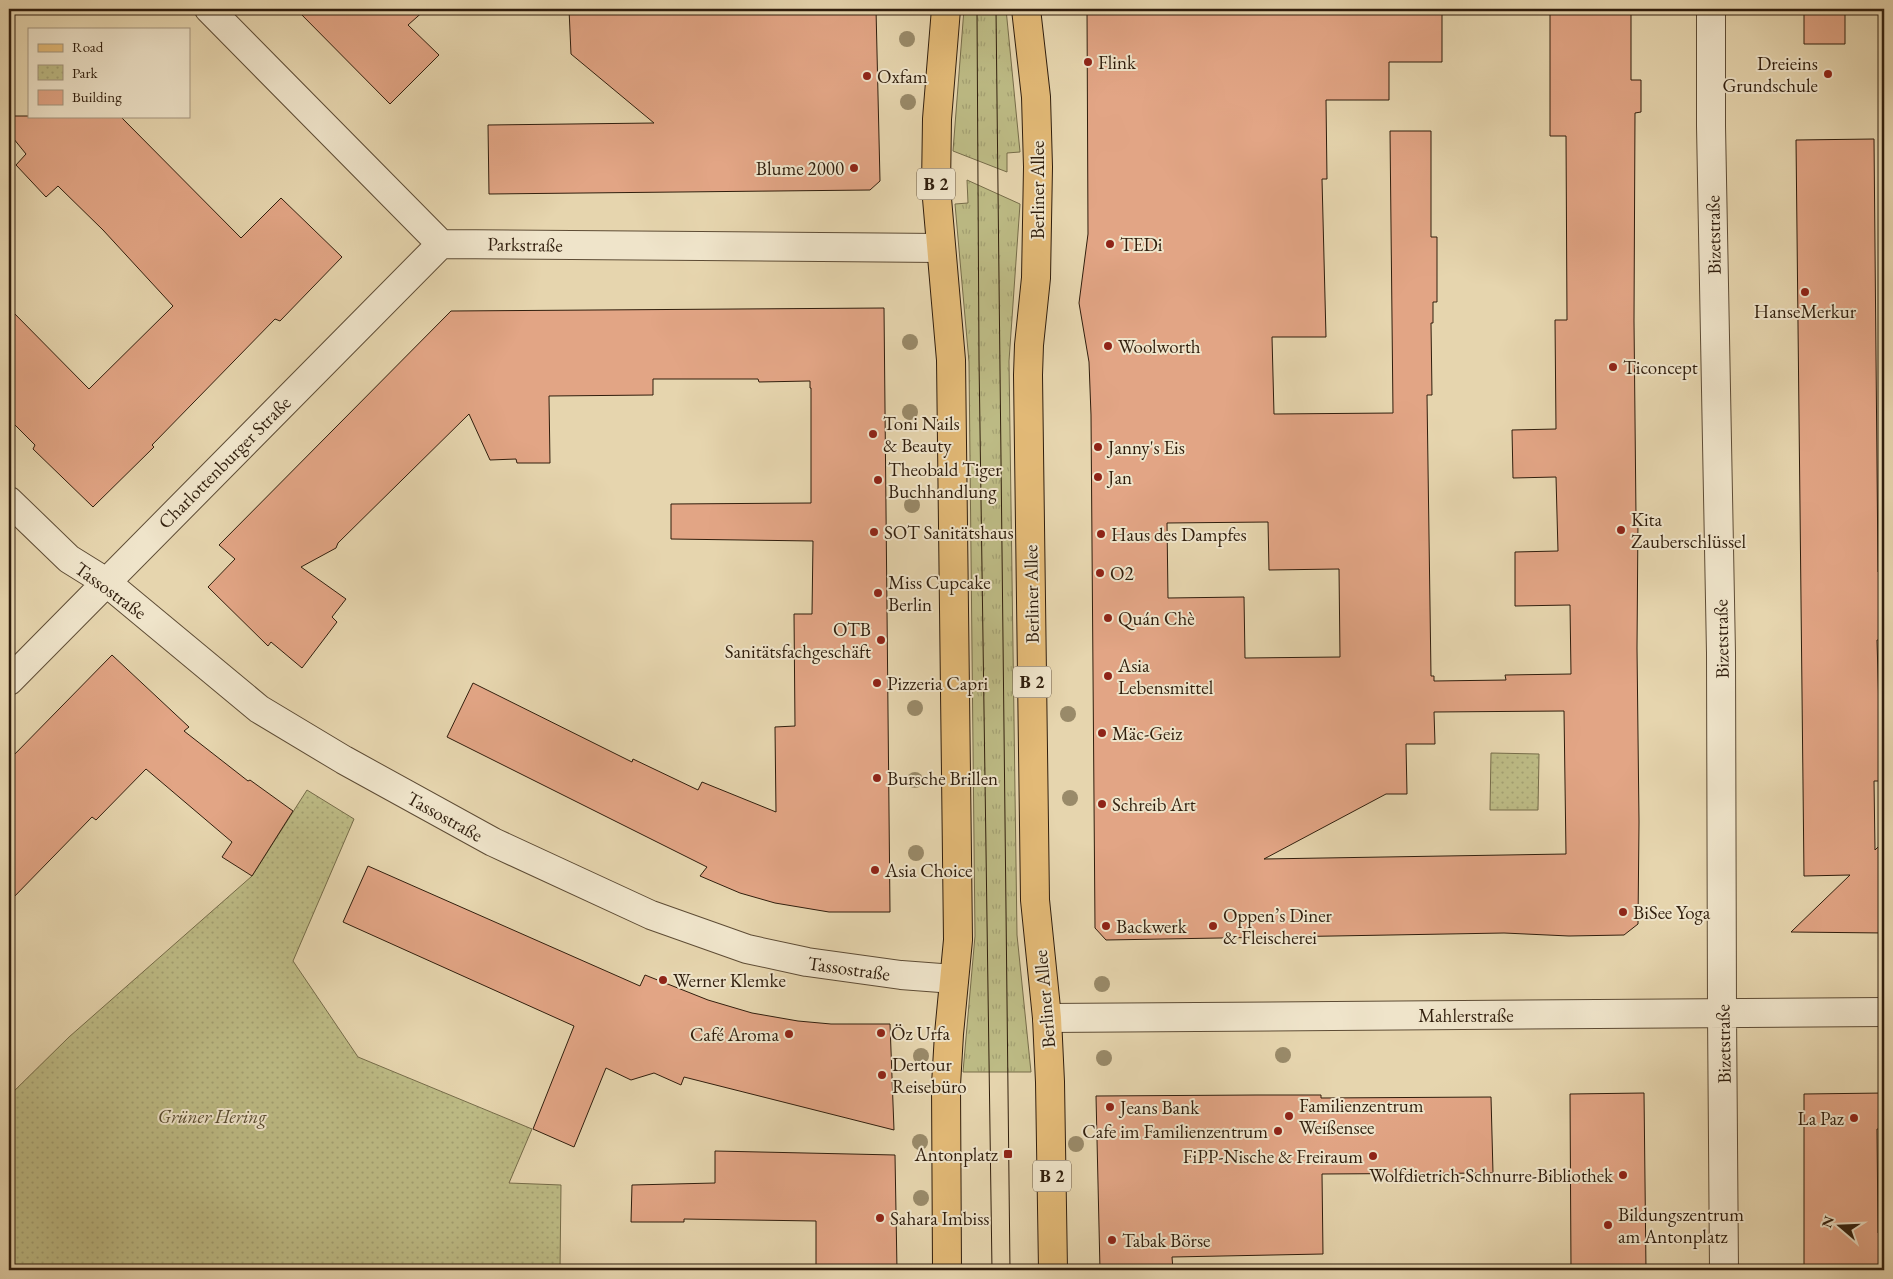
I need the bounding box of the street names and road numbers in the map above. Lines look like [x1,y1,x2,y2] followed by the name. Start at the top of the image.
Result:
[1025,141,1050,239] street label: Berliner Allee
[917,168,955,200] road number: B 2
[1700,195,1727,275] street label: Bizetstraße
[487,231,563,258] street label: Parkstraße
[152,390,296,534] street label: Charlottenburger Straße
[1018,544,1045,644] street label: Berliner Allee
[70,556,152,625] street label: Tassostraße
[1708,599,1735,679] street label: Bizetstraße
[1013,666,1051,698] road number: B 2
[402,785,487,847] street label: Tassostraße
[1028,949,1061,1049] street label: Berliner Allee
[806,950,892,987] street label: Tassostraße
[1418,1003,1514,1028] street label: Mahlerstraße
[1710,1004,1737,1084] street label: Bizetstraße
[1033,1160,1071,1192] road number: B 2

